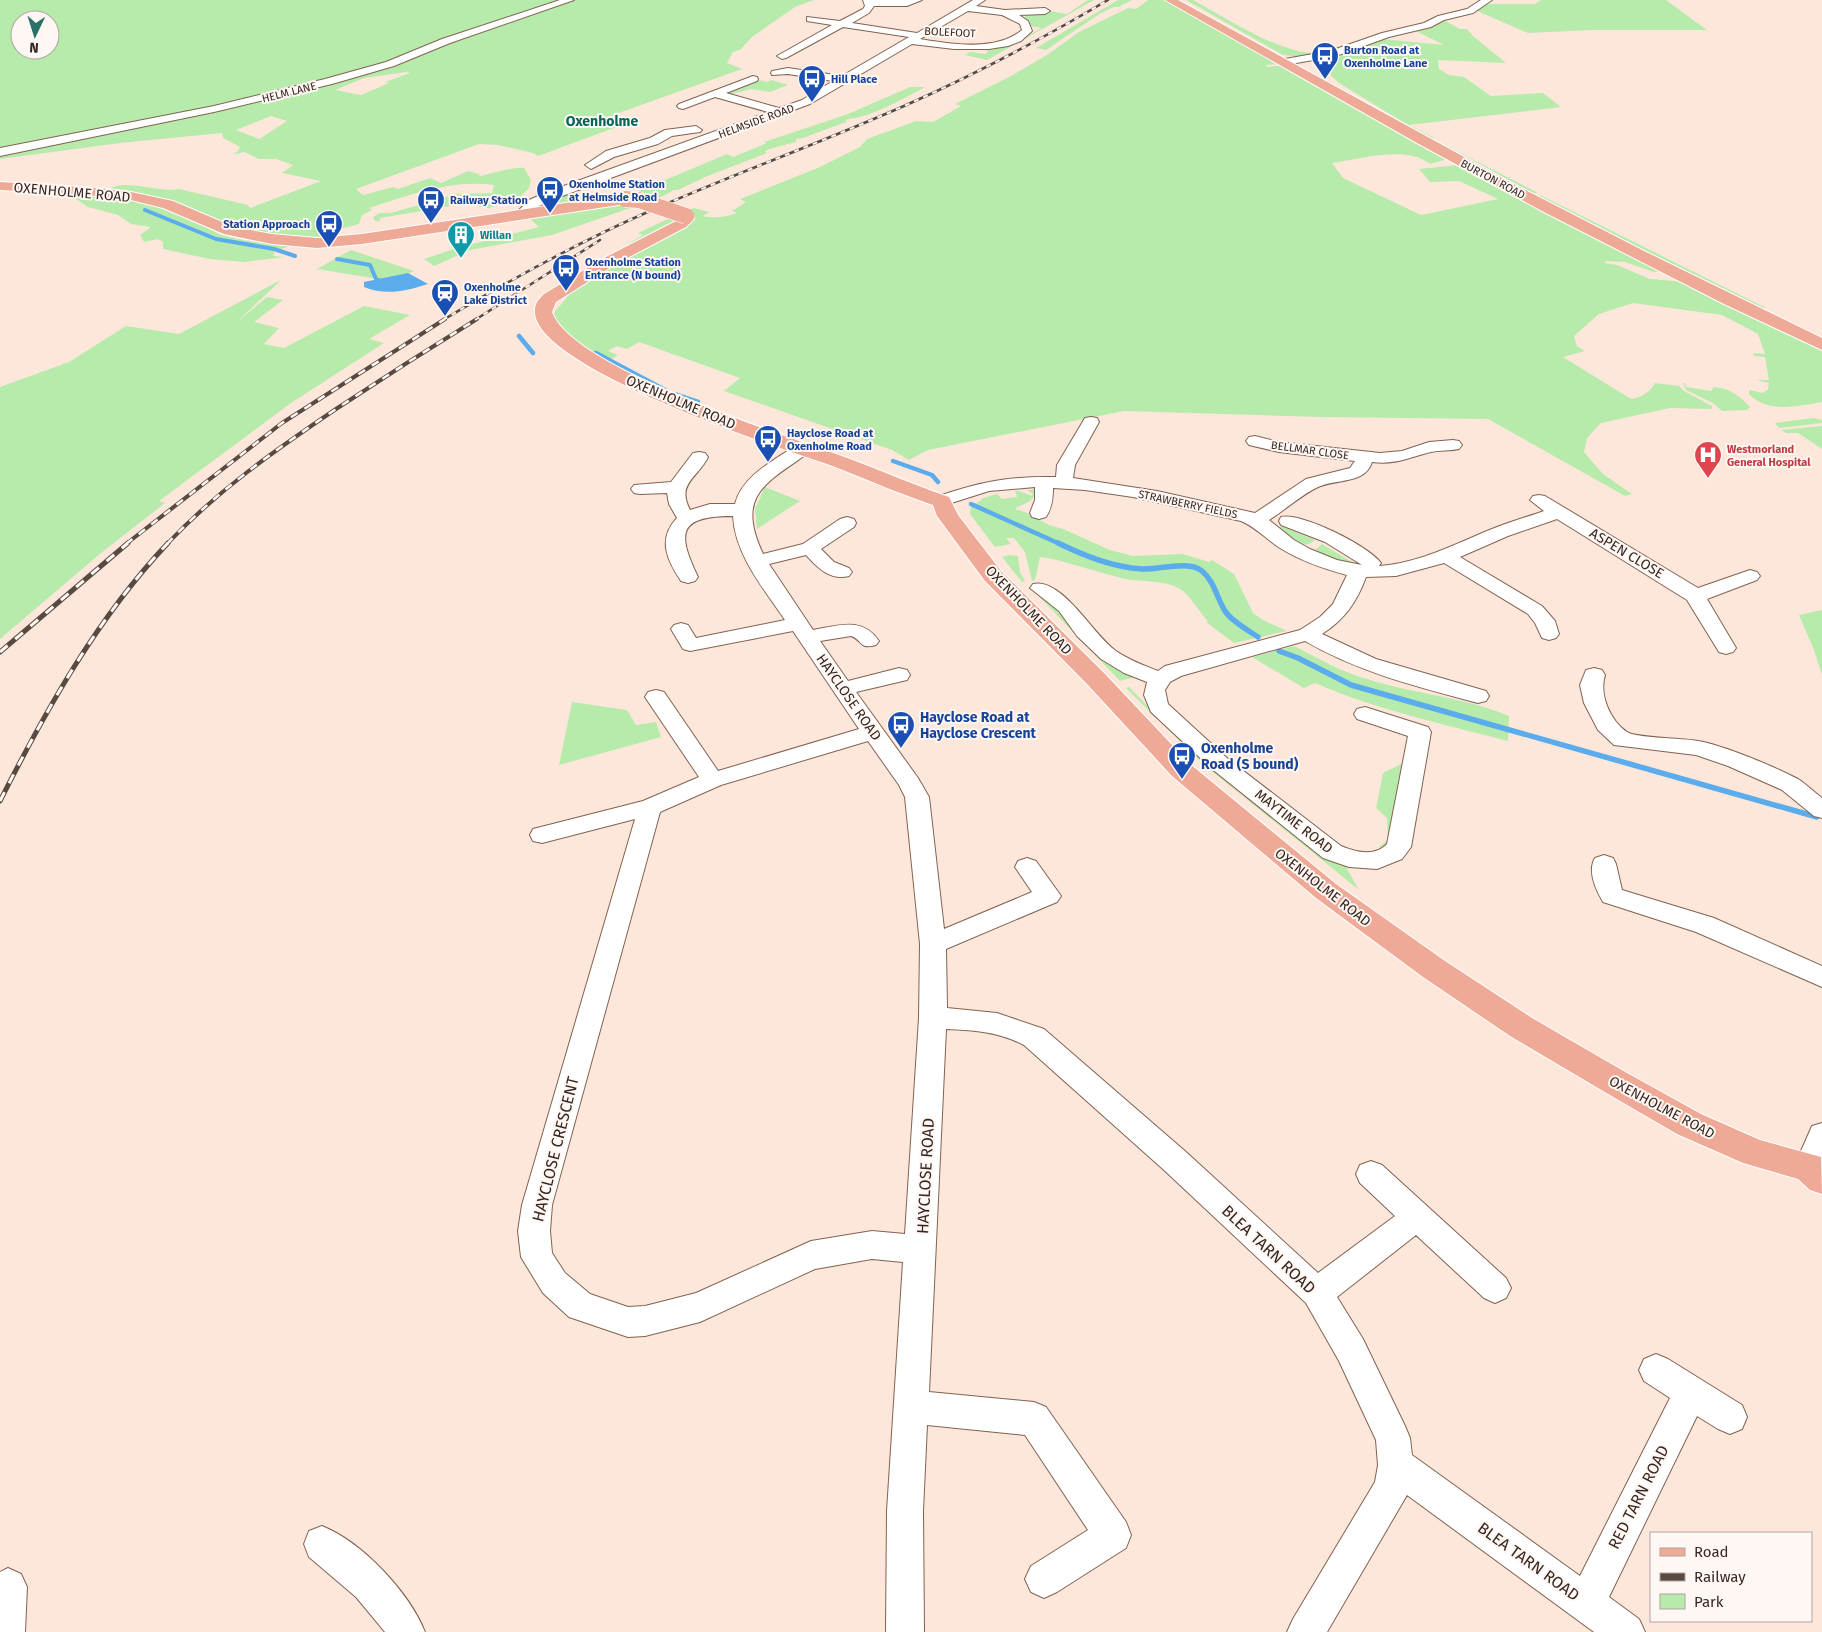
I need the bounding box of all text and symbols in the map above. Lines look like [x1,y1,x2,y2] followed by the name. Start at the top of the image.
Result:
[10,10,60,60] north arrow
[924,25,976,40] street label: BOLEFOOT
[29,39,39,56] text: N
[1310,41,1340,80] bus stop icon: Burton Road at Oxenholme Lane
[1344,44,1427,70] place label: Burton Road at Oxenholme Lane
[797,64,827,103] bus stop icon: Hill Place
[831,73,877,86] place label: Hill Place
[261,79,318,105] street label: HELM LANE
[716,102,796,141] street label: HELMSIDE ROAD
[566,113,638,130] district label: Oxenholme
[1458,157,1527,202] street label: BURTON ROAD
[535,175,565,214] bus stop icon: Oxenholme Station at Helmside Road
[569,178,665,204] place label: Oxenholme Station at Helmside Road
[13,179,131,206] street label: OXENHOLME ROAD
[416,185,446,224] bus stop icon: Railway Station
[450,194,528,207] place label: Railway Station
[314,209,344,248] bus stop icon: Station Approach
[223,218,310,231] place label: Station Approach
[446,220,476,259] building icon: Willan
[480,229,511,242] place label: Willan
[551,253,581,292] bus stop icon: Oxenholme Station Entrance (N bound)
[585,256,681,282] place label: Oxenholme Station Entrance (N bound)
[430,278,460,317] station icon: Oxenholme Lake District
[464,281,528,307] place label: Oxenholme Lake District
[624,372,738,433] street label: OXENHOLME ROAD
[753,424,783,463] bus stop icon: Hayclose Road at Oxenholme Road
[787,427,874,453] place label: Hayclose Road at Oxenholme Road
[1270,439,1350,462] street label: BELLMAR CLOSE
[1693,440,1723,479] hospital icon: Westmorland General Hospital
[1727,443,1811,469] place label: Westmorland General Hospital
[1137,488,1239,521] street label: STRAWBERRY FIELDS
[1587,525,1667,582] street label: ASPEN CLOSE
[982,562,1075,658] street label: OXENHOLME ROAD
[812,651,885,744] street label: HAYCLOSE ROAD
[920,709,1037,742] place label: Hayclose Road at Hayclose Crescent
[886,710,916,749] bus stop icon: Hayclose Road at Hayclose Crescent
[1201,740,1299,773] place label: Oxenholme Road (S bound)
[1167,741,1197,780] bus stop icon: Oxenholme Road (S bound)
[1251,786,1336,857] street label: MAYTIME ROAD
[1271,845,1374,930] street label: OXENHOLME ROAD
[1606,1072,1717,1142] street label: OXENHOLME ROAD
[528,1074,583,1224] street label: HAYCLOSE CRESCENT
[913,1117,938,1235] street label: HAYCLOSE ROAD
[1218,1201,1319,1298] street label: BLEA TARN ROAD
[1604,1442,1673,1552] street label: RED TARN ROAD
[1474,1518,1583,1605] street label: BLEA TARN ROAD
[1650,1532,1812,1622] legend
[1694,1543,1729,1561] text: Road
[1694,1568,1746,1586] text: Railway
[1694,1593,1724,1611] text: Park

